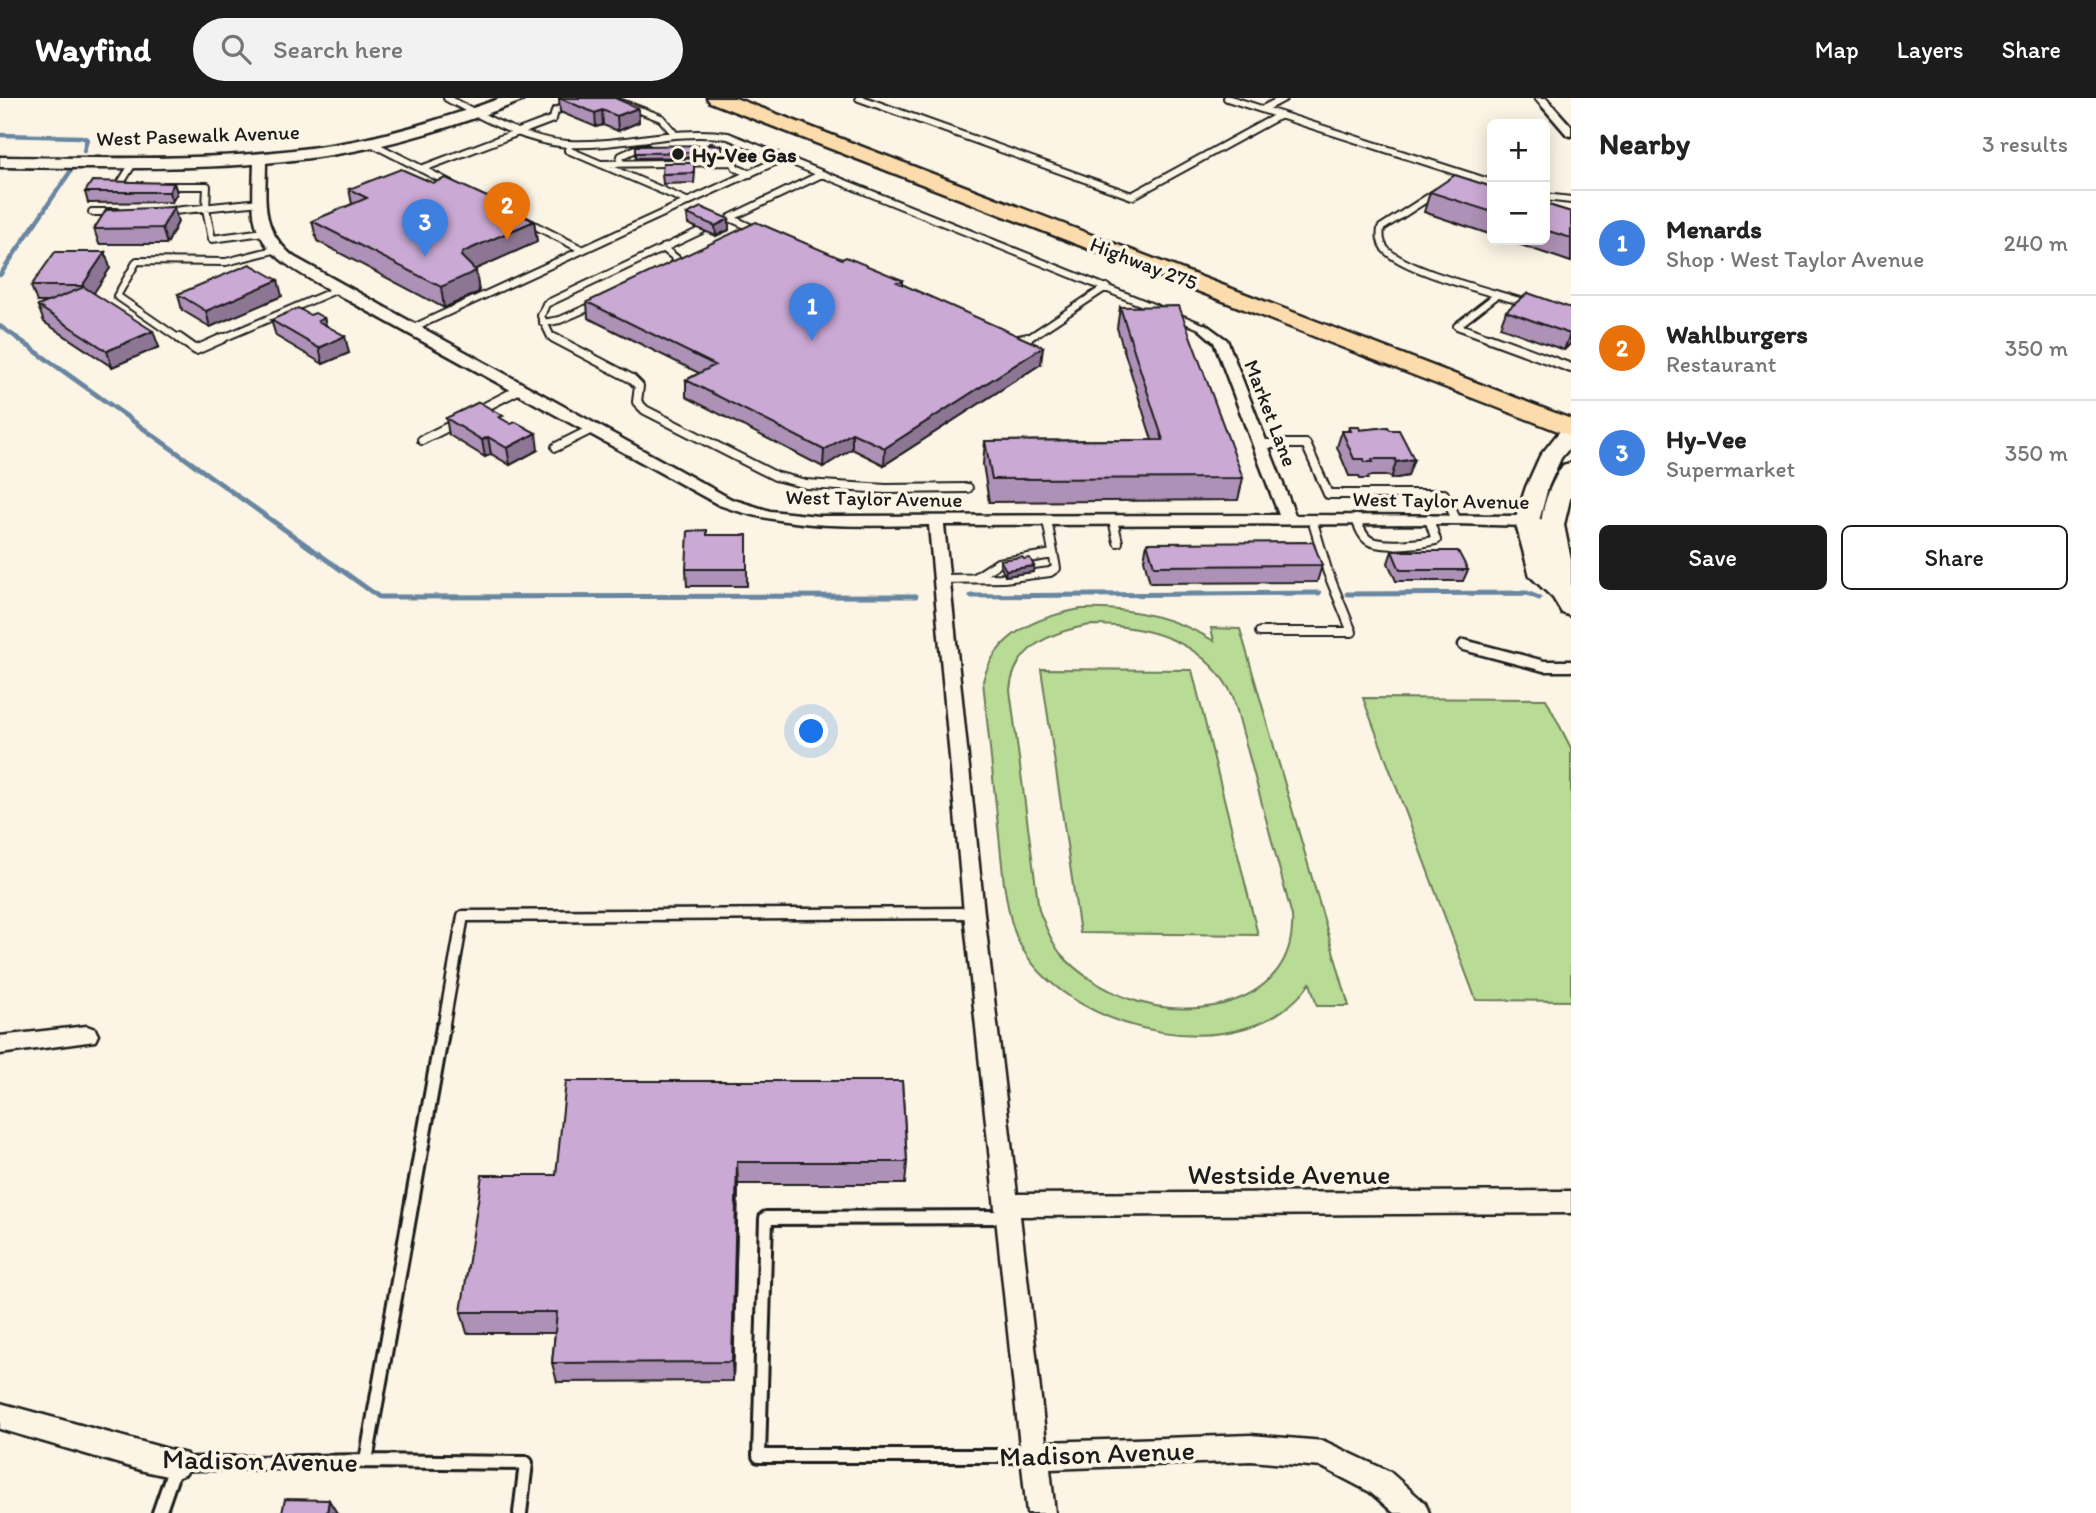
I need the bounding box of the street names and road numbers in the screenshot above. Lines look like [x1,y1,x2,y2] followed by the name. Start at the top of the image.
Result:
[96,119,300,151] street label: West Pasewalk Avenue
[1087,231,1201,295] street label: Highway 275
[1239,356,1303,470] street label: Market Lane
[785,484,963,512] street label: West Taylor Avenue
[1352,486,1530,514] street label: West Taylor Avenue
[1187,1157,1391,1191] street label: Westside Avenue
[999,1433,1195,1473] street label: Madison Avenue
[162,1441,358,1479] street label: Madison Avenue

